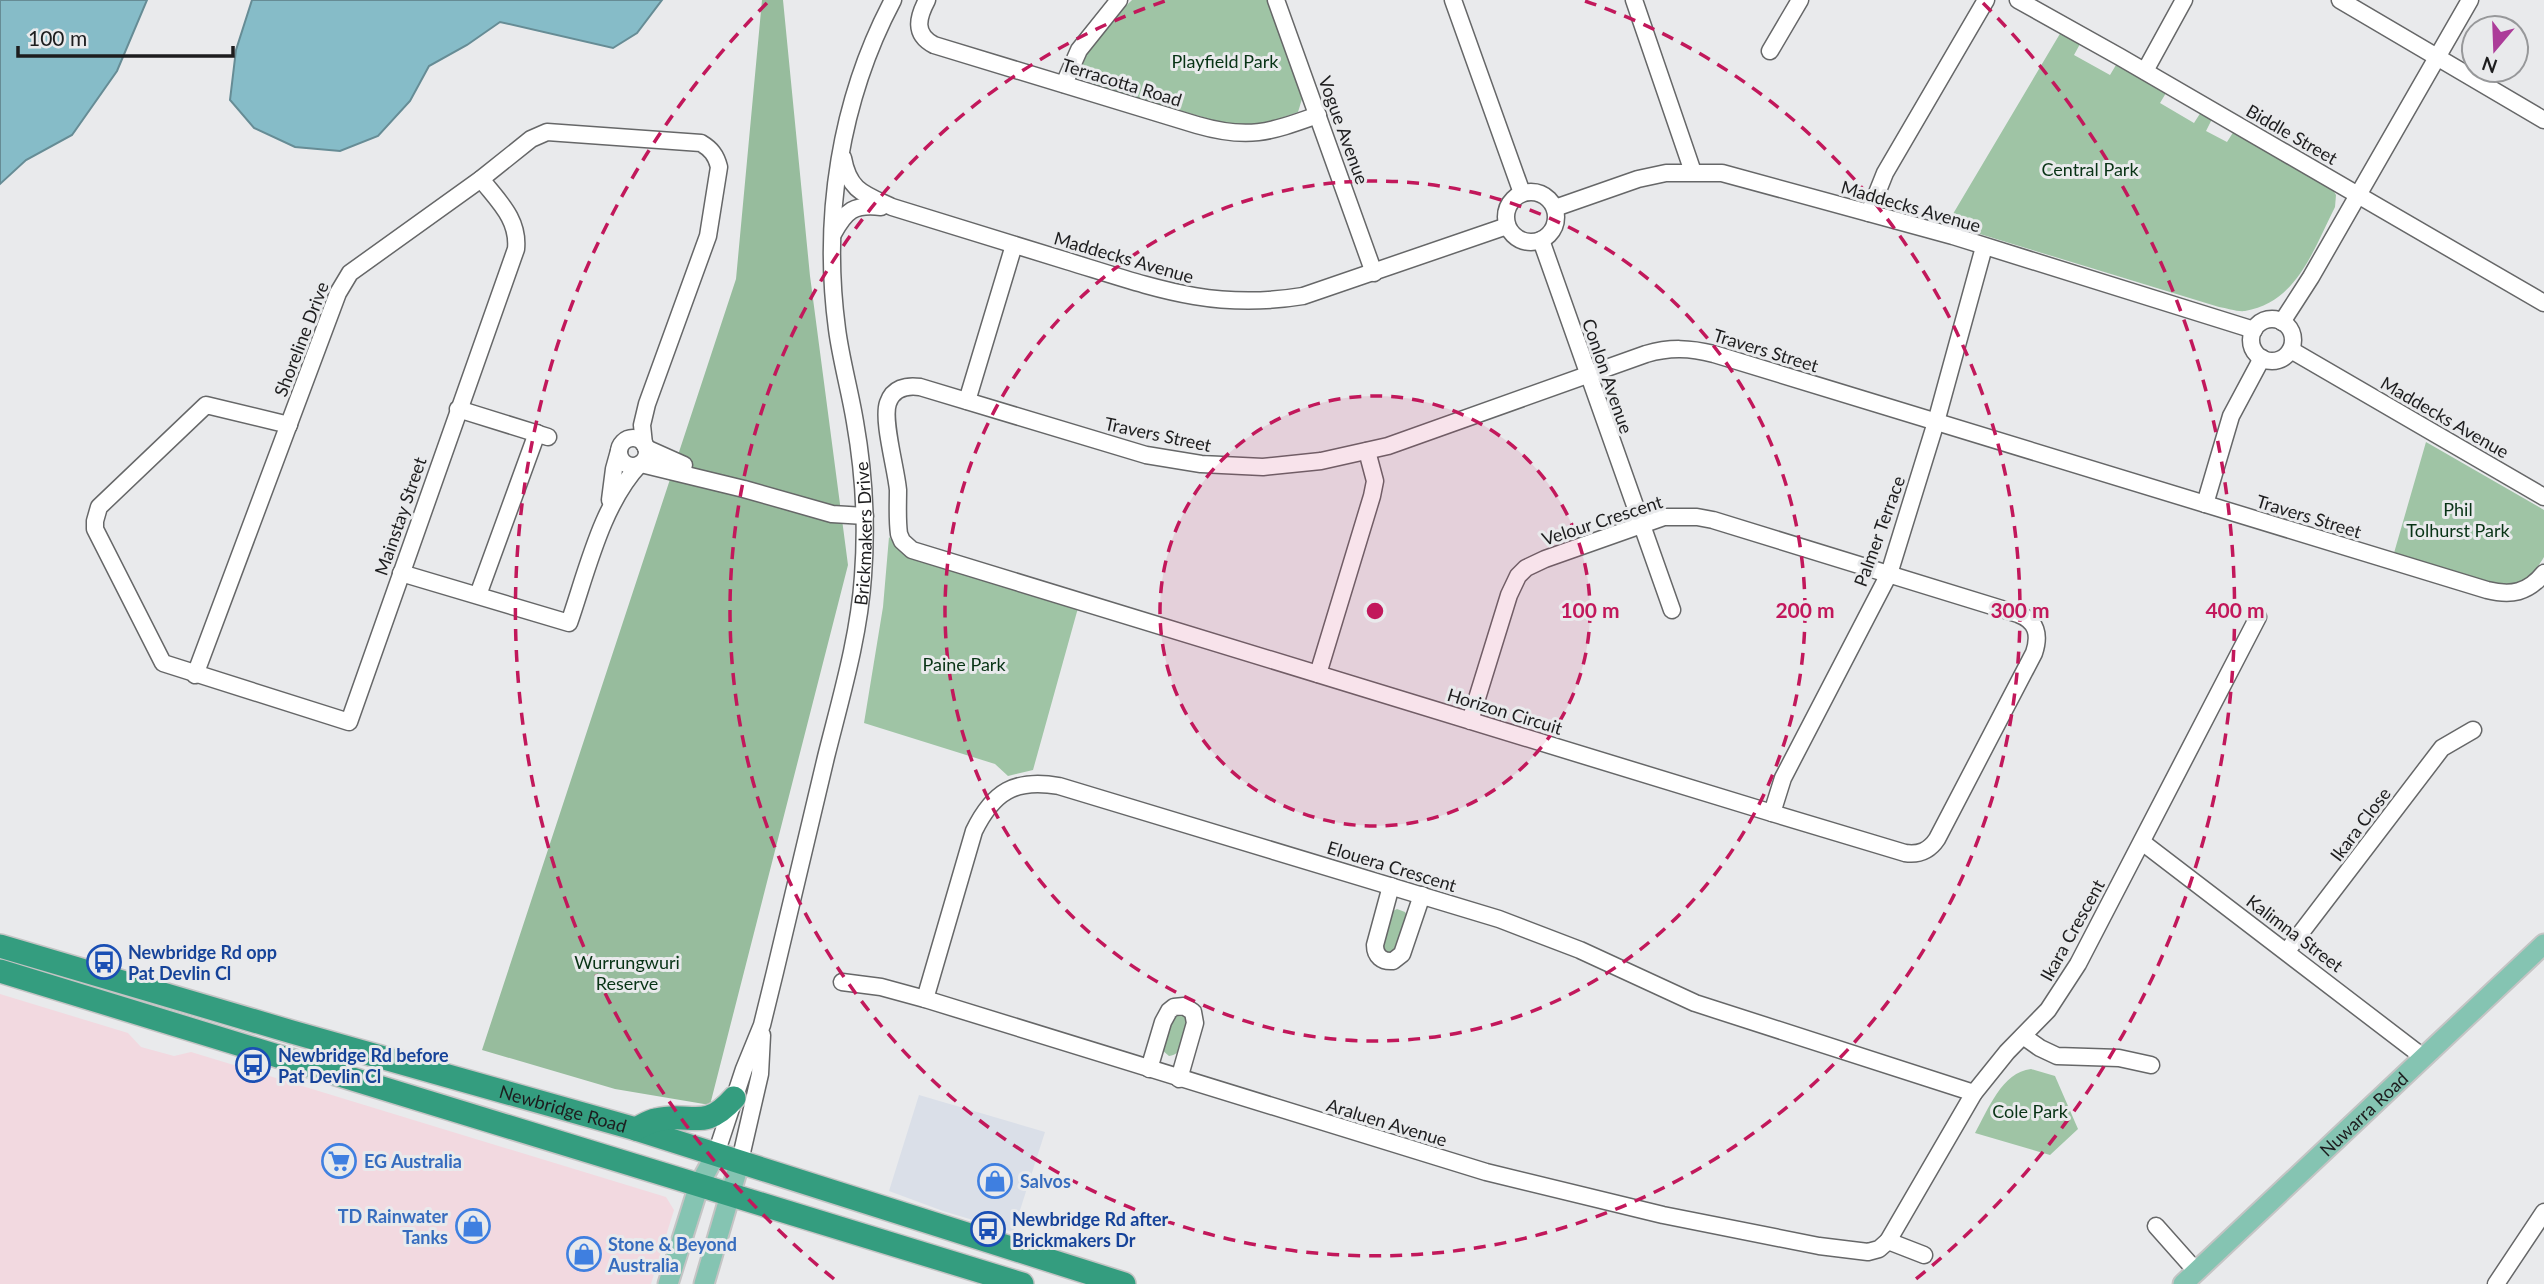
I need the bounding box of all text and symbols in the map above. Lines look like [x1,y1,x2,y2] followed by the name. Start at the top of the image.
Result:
[18,14,233,58] scale bar
[2460,14,2530,84] north arrow
[28,25,87,50] text: 100 m
[1172,50,1279,72] park label: Playfield Park
[2479,52,2500,79] text: N
[1059,53,1185,111] street label: Terracotta Road
[1314,73,1374,187] street label: Vogue Avenue
[2242,99,2342,169] street label: Biddle Street
[2041,158,2139,180] park label: Central Park
[1839,176,1983,236] street label: Maddecks Avenue
[1052,227,1196,287] street label: Maddecks Avenue
[269,278,333,400] street label: Shoreline Drive
[1578,316,1638,436] street label: Conlon Avenue
[1711,324,1822,377] street label: Travers Street
[2377,371,2513,463] street label: Maddecks Avenue
[1103,412,1214,456] street label: Travers Street
[369,453,431,578] street label: Mainstay Street
[849,461,876,607] street label: Brickmakers Drive
[1849,473,1909,589] street label: Palmer Terrace
[1539,490,1666,550] street label: Velour Crescent
[2254,490,2365,543] street label: Travers Street
[2406,498,2511,541] park label: Phil Tolhurst Park
[1560,597,1620,622] text: 100 m
[1775,597,1835,622] text: 200 m
[1990,597,2050,622] text: 300 m
[2205,597,2265,622] text: 400 m
[1363,599,1387,623] centre of rings
[922,653,1006,675] park label: Paine Park
[1445,683,1566,739] street label: Horizon Circuit
[2325,783,2395,865] street label: Ikara Close
[1325,836,1460,896] street label: Elouera Crescent
[2035,875,2109,985] street label: Ikara Crescent
[2242,890,2348,977] street label: Kalimna Street
[128,941,277,984] place label: Newbridge Rd opp Pat Devlin Cl
[85,943,123,981] bus stop icon: Newbridge Rd opp Pat Devlin Cl
[574,951,680,994] park label: Wurrungwuri Reserve
[278,1044,449,1087] place label: Newbridge Rd before Pat Devlin Cl
[234,1046,272,1084] bus stop icon: Newbridge Rd before Pat Devlin Cl
[2315,1067,2412,1161] street label: Nuwarra Road
[497,1080,629,1137] street label: Newbridge Road
[1324,1093,1450,1151] street label: Araluen Avenue
[1992,1100,2069,1122] park label: Cole Park
[320,1142,358,1180] supermarket icon: EG Australia
[364,1150,462,1172] place label: EG Australia
[976,1162,1014,1200] shop icon: Salvos
[1020,1170,1071,1192] place label: Salvos
[338,1205,448,1248] place label: TD Rainwater Tanks
[454,1207,492,1245] shop icon: TD Rainwater Tanks
[1012,1208,1169,1251] place label: Newbridge Rd after Brickmakers Dr
[969,1210,1007,1248] bus stop icon: Newbridge Rd after Brickmakers Dr
[607,1233,737,1276] place label: Stone & Beyond Australia
[565,1235,603,1273] shop icon: Stone & Beyond Australia

